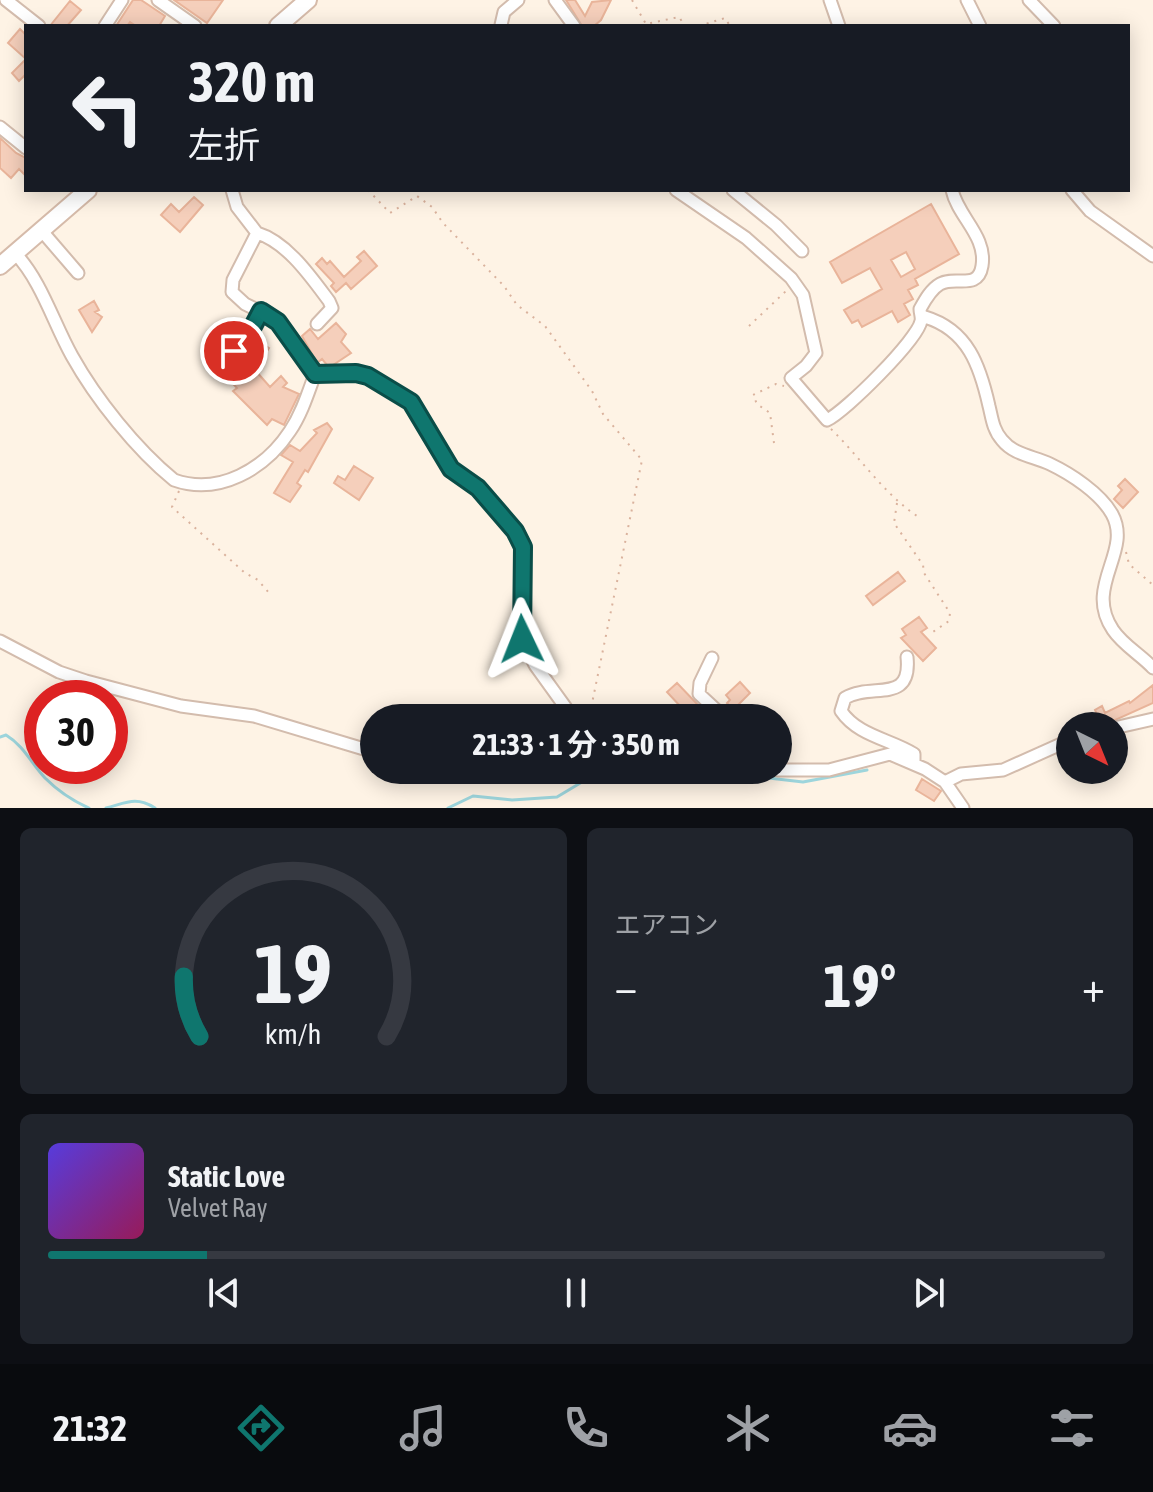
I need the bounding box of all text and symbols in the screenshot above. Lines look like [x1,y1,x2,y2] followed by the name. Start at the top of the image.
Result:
[188,50,315,114] text: 320 m
[56,56,160,160] icon: left
[188,124,260,166] text: 左折
[200,317,268,385] pin
[212,329,256,373] icon: arrive
[480,597,564,681] position arrow
[24,680,128,784] speed limit sign: 30
[1056,712,1128,784] north arrow
[1056,712,1128,784] map controls
[472,727,680,761] text: 21:33 · 1 分 · 350 m
[615,910,719,940] text: エアコン
[254,925,332,1021] text: 19
[823,951,896,1020] text: 19°
[615,961,637,1011] text: −
[1082,961,1105,1011] text: +
[265,1017,322,1050] text: km/h
[168,1159,285,1193] text: Static Love
[168,1193,268,1223] text: Velvet Ray
[202,1271,246,1315] icon: previous
[554,1271,598,1315] icon: pause
[907,1271,951,1315] icon: next
[233,1400,289,1456] icon: directions
[395,1400,451,1456] icon: music
[558,1400,614,1456] icon: phone
[720,1400,776,1456] icon: climate
[882,1400,938,1456] icon: car
[1044,1400,1100,1456] icon: filters
[53,1407,127,1449] text: 21:32

